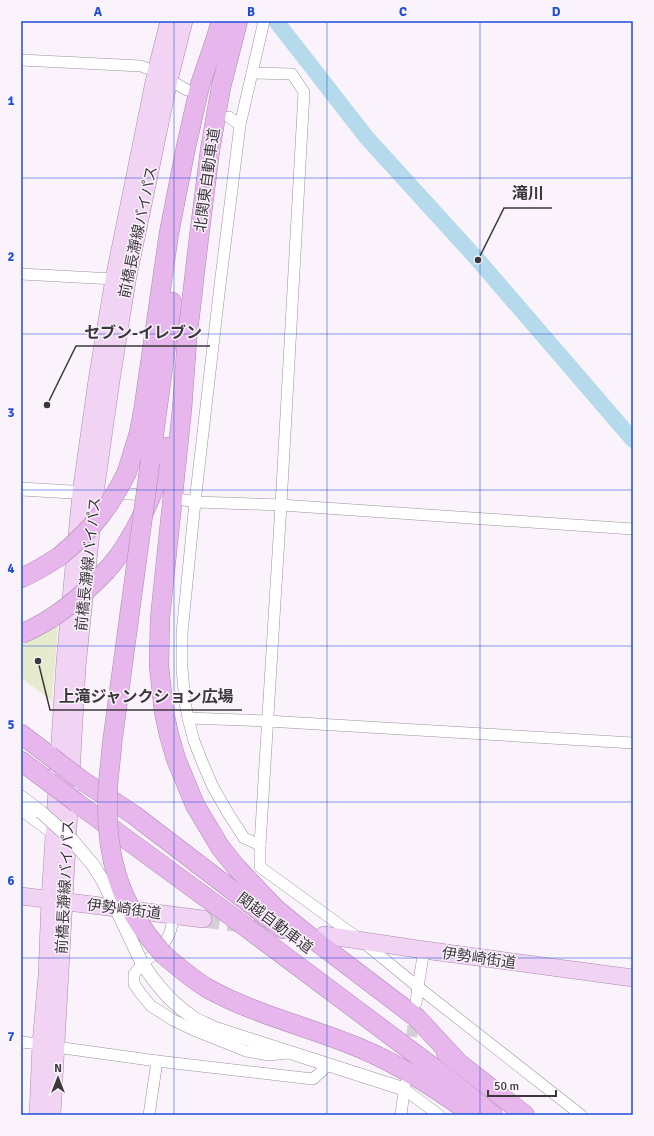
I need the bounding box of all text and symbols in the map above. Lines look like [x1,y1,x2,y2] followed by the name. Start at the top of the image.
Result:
[94,4,103,20] text: A
[247,4,255,20] text: B
[399,4,407,20] text: C
[552,4,561,20] text: D
[7,93,15,109] text: 1
[191,127,223,233] street label: 北関東自動車道
[115,164,161,300] street label: 前橋長瀞線バイパス
[504,180,552,208] callout: 滝川
[512,184,544,204] text: 滝川
[7,249,15,265] text: 2
[76,318,210,346] callout: セブン-イレブン
[84,323,202,343] text: セブン-イレブン
[7,405,15,421] text: 3
[72,496,104,632] street label: 前橋長瀞線バイパス
[7,561,15,577] text: 4
[50,682,242,710] callout: 上滝ジャンクション広場
[58,687,234,707] text: 上滝ジャンクション広場
[7,717,15,733] text: 5
[52,819,78,955] street label: 前橋長瀞線バイパス
[7,873,15,889] text: 6
[234,889,316,957] street label: 関越自動車道
[86,895,162,923] street label: 伊勢崎街道
[441,944,517,972] street label: 伊勢崎街道
[7,1029,15,1045] text: 7
[38,1058,78,1098] north arrow
[54,1062,62,1075] text: N
[488,1072,556,1098] scale bar
[494,1079,519,1094] text: 50 m

